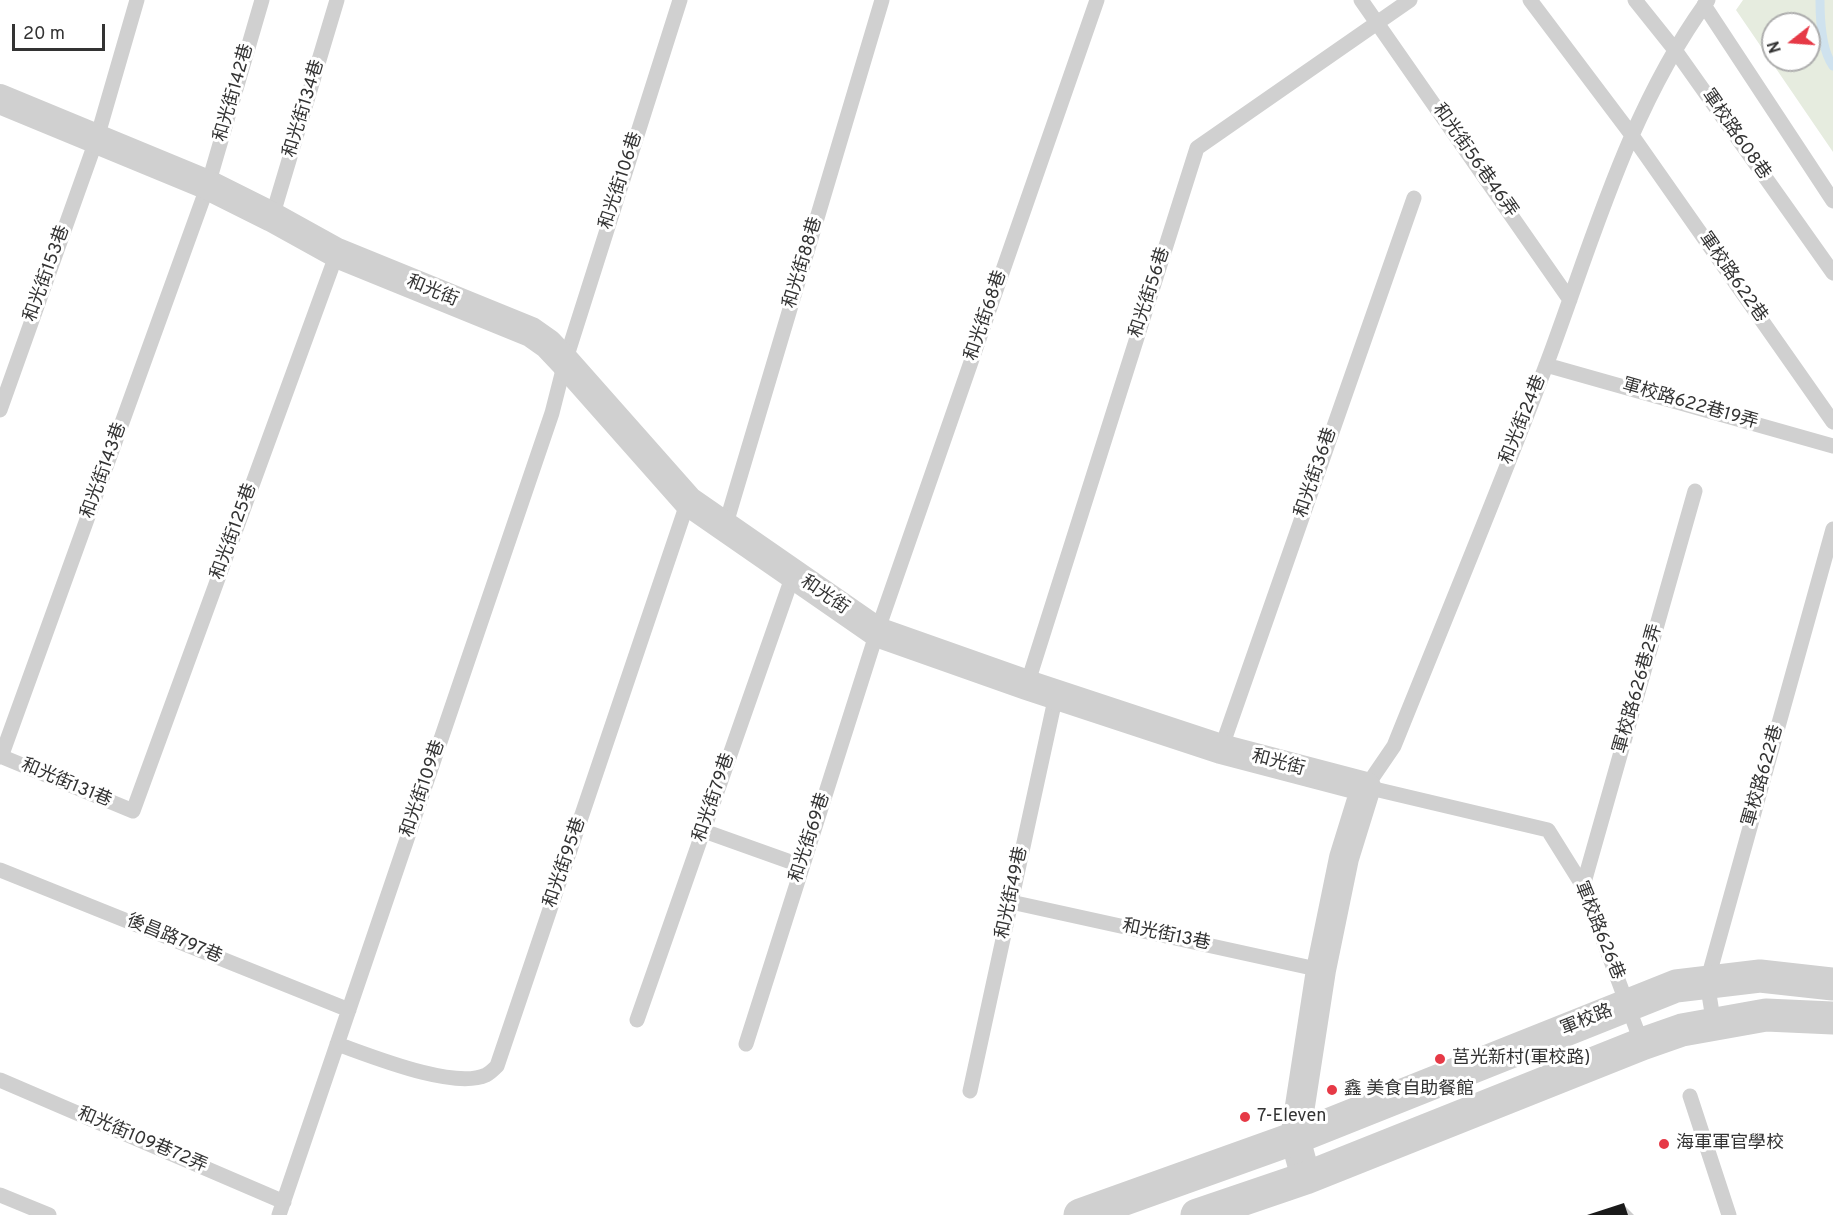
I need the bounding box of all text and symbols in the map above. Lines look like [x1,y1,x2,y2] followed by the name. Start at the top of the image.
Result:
[15,12,108,50] scale bar
[1761,12,1821,72] north arrow
[23,23,65,46] text: 20 m
[1764,38,1787,55] text: N
[211,42,259,144] street label: 和光街142巷
[280,58,330,160] street label: 和光街134巷
[1696,86,1774,184] street label: 軍校路608巷
[1427,100,1521,222] street label: 和光街56巷46弄
[596,130,648,232] street label: 和光街106巷
[780,215,828,311] street label: 和光街88巷
[21,223,75,325] street label: 和光街153巷
[1693,229,1771,327] street label: 軍校路622巷
[1126,245,1176,341] street label: 和光街56巷
[962,268,1012,364] street label: 和光街68巷
[403,272,461,312] street label: 和光街
[1496,372,1552,468] street label: 和光街24巷
[1620,375,1760,435] street label: 軍校路622巷19弄
[78,420,132,522] street label: 和光街143巷
[1292,425,1342,521] street label: 和光街36巷
[208,481,262,583] street label: 和光街125巷
[796,572,852,620] street label: 和光街
[1610,622,1668,756] street label: 軍校路626巷2弄
[1739,723,1789,829] street label: 軍校路622巷
[397,738,451,840] street label: 和光街109巷
[1249,747,1307,781] street label: 和光街
[690,751,740,845] street label: 和光街79巷
[17,755,115,813] street label: 和光街131巷
[786,791,836,885] street label: 和光街69巷
[540,815,592,911] street label: 和光街95巷
[993,845,1033,941] street label: 和光街49巷
[1568,879,1628,983] street label: 軍校路626巷
[123,911,225,969] street label: 後昌路797巷
[1120,916,1212,956] street label: 和光街13巷
[1558,1001,1616,1041] street label: 軍校路
[1452,1048,1590,1070] place label: 莒光新村(軍校路)
[1433,1052,1447,1066] marker: 莒光新村(軍校路)
[1344,1079,1474,1101] place label: 鑫 美食自助餐館
[1325,1083,1339,1097] marker: 鑫 美食自助餐館
[74,1104,210,1178] street label: 和光街109巷72弄
[1257,1106,1326,1128] place label: 7-Eleven
[1238,1110,1252,1124] marker: 7-Eleven
[1676,1133,1784,1155] place label: 海軍軍官學校
[1657,1137,1671,1151] marker: 海軍軍官學校

